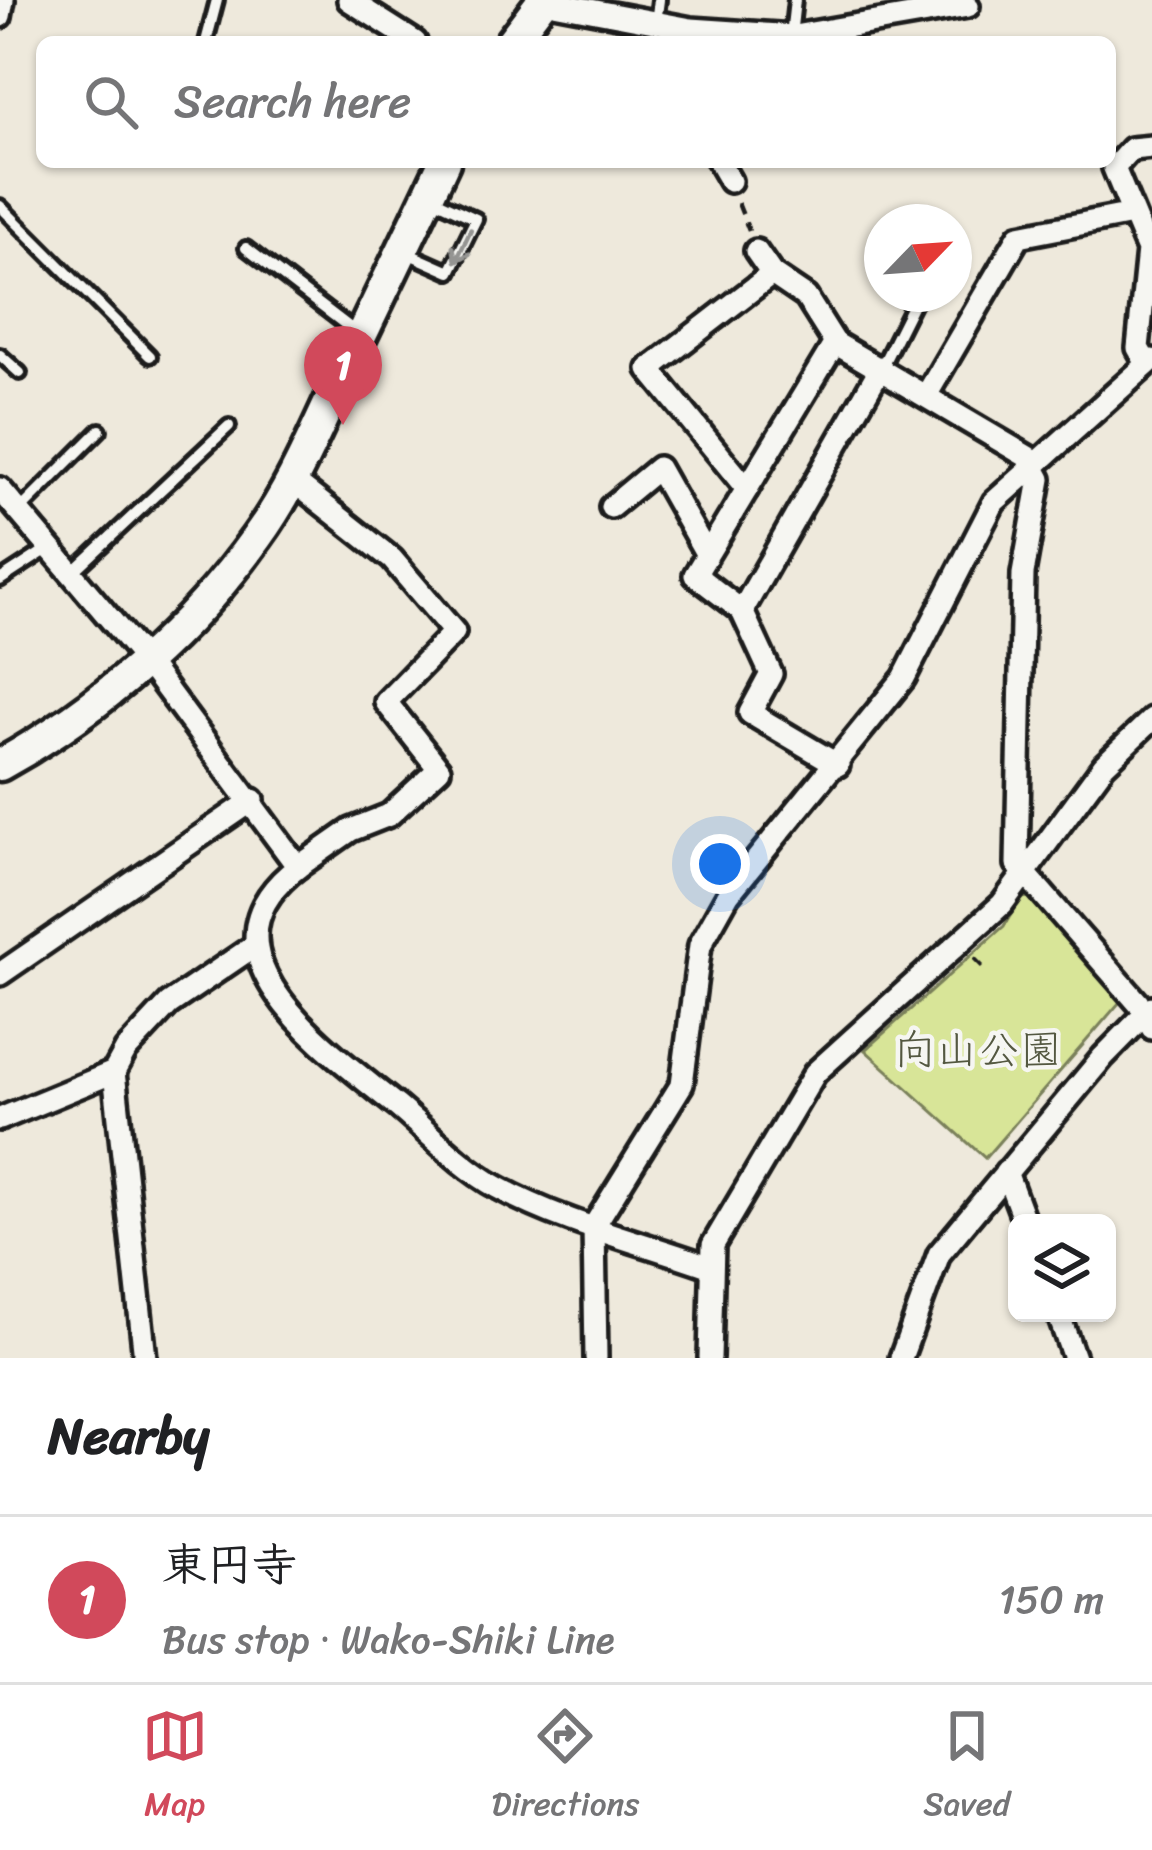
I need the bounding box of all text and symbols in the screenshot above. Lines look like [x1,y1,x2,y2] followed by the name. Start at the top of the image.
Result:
[36,36,1116,168] search box
[174,62,411,142] text: Search here
[78,69,144,135] icon: search
[864,204,972,312] north arrow
[451,227,473,263] one-way arrow
[304,326,382,425] pin: 1
[690,834,750,894] your location
[894,1013,1062,1087] park label: 向山公園
[1008,1214,1116,1322] map controls
[1008,1214,1116,1322] button: layers
[48,1391,209,1481] text: Nearby
[162,1525,297,1605] text: 東円寺
[79,1565,95,1634] text: 1
[999,1565,1104,1634] text: 150 m
[162,1605,615,1674] text: Bus stop · Wako-Shiki Line
[142,1703,208,1833] tab: Map
[492,1703,639,1833] tab: Directions
[923,1703,1010,1833] tab: Saved

